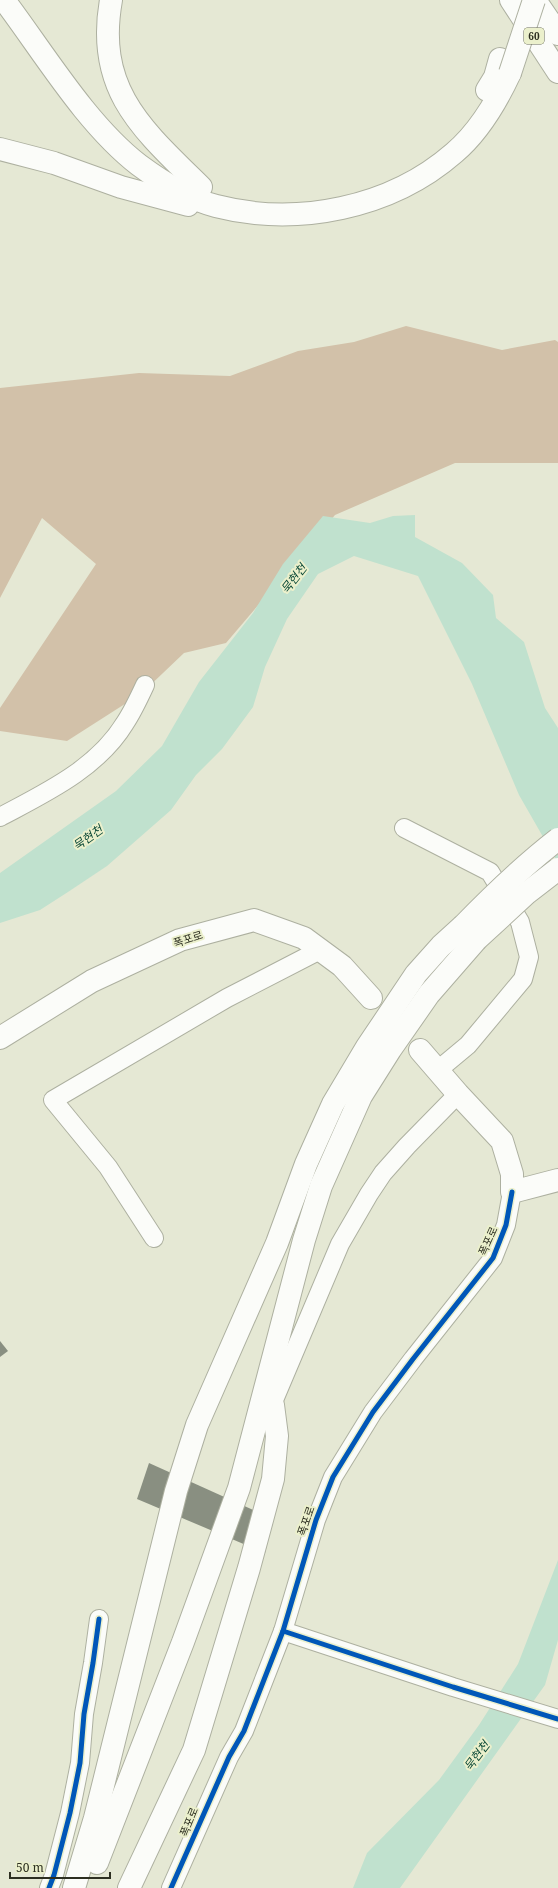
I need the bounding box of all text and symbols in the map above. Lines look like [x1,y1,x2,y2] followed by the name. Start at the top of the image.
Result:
[524,28,544,44] road number: 60
[277,559,312,597] water label: 묵현천
[69,820,108,854] water label: 묵현천
[171,927,205,950] street label: 폭포로
[475,1224,501,1258] street label: 폭포로
[293,1504,318,1538] street label: 폭포로
[460,1736,495,1774] water label: 묵현천
[176,1805,201,1839] street label: 폭포로
[10,1854,110,1880] scale bar
[16,1859,44,1876] text: 50 m

